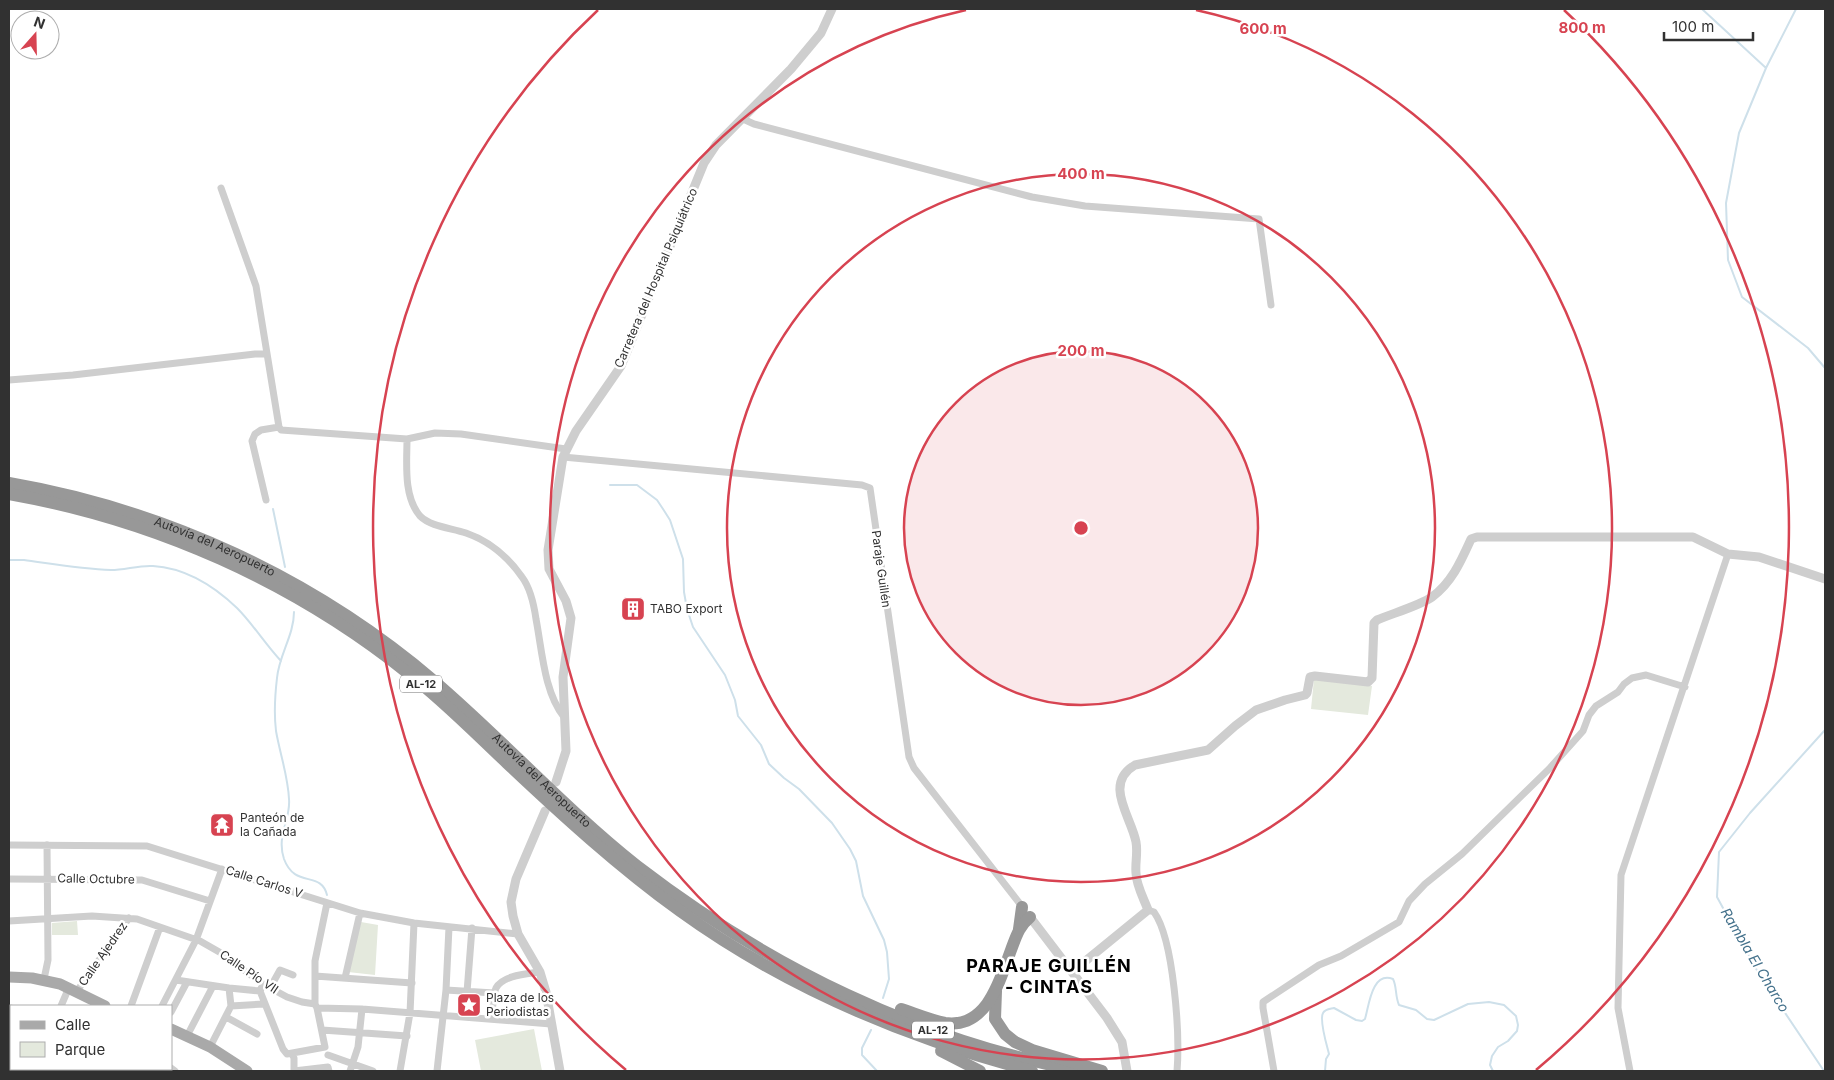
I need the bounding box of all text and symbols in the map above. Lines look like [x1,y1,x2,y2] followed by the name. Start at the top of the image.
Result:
[10,10,60,60] north arrow
[1664,10,1753,42] scale bar
[32,13,48,32] text: N
[1672,17,1714,36] text: 100 m
[1558,18,1606,37] text: 800 m
[1239,19,1287,38] text: 600 m
[1057,164,1105,183] text: 400 m
[611,186,700,370] street label: Carretera del Hospital Psiquiátrico
[1058,341,1104,360] text: 200 m
[152,513,278,579] street label: Autovía del Aeropuerto
[1072,519,1090,537] centre of rings
[869,529,894,608] street label: Paraje Guillén
[620,596,646,622] building icon: TABO Export
[650,601,722,616] place label: TABO Export
[400,676,442,692] road number: AL-12
[489,730,594,831] street label: Autovía del Aeropuerto
[240,810,304,839] place label: Panteón de la Cañada
[209,812,235,838] temple icon: Panteón de la Cañada
[224,862,305,901] street label: Calle Carlos V
[57,870,135,887] street label: Calle Octubre
[1718,905,1793,1015] water label: Rambla El Charco
[75,919,130,989] street label: Calle Ajedrez
[217,946,281,997] street label: Calle Pío VII
[966,955,1132,997] district label: PARAJE GUILLÉN - CINTAS
[486,990,554,1019] place label: Plaza de los Periodistas
[456,992,482,1018] place icon: Plaza de los Periodistas
[10,1005,172,1070] legend
[55,1015,90,1034] text: Calle
[912,1022,954,1038] road number: AL-12
[55,1040,105,1059] text: Parque

